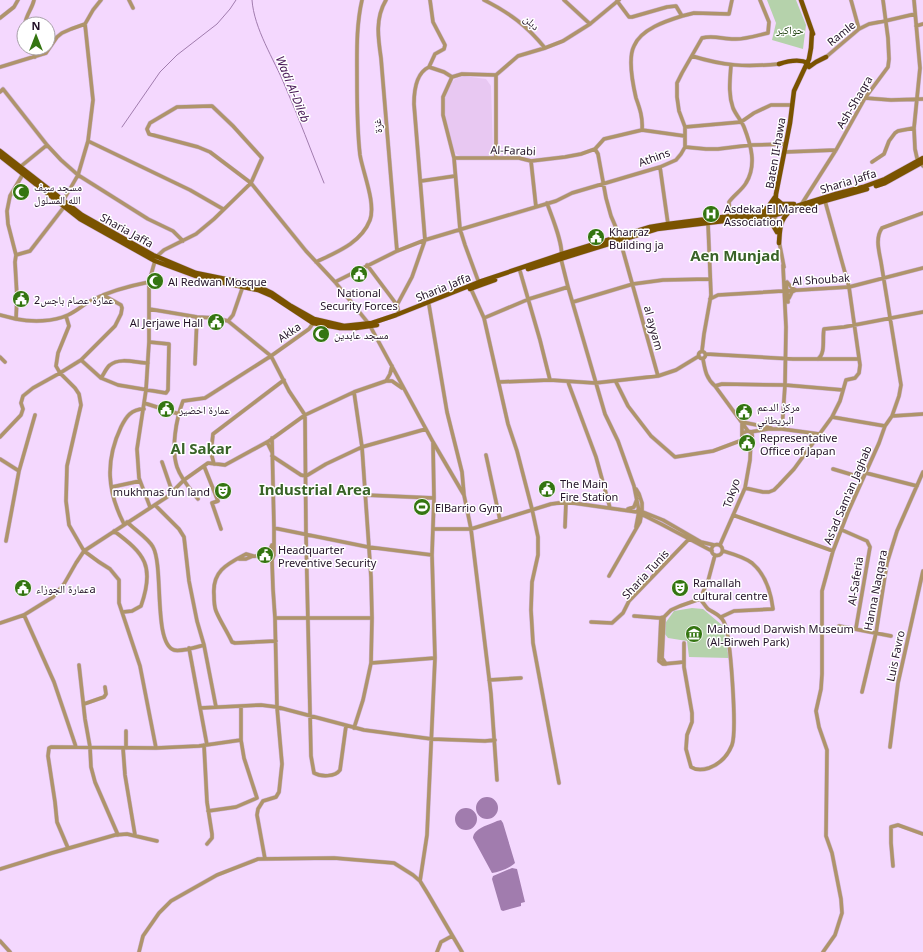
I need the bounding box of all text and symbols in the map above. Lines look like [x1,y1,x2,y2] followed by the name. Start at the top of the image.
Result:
[521,11,544,33] street label: دبلن
[16,16,56,56] north arrow
[824,17,858,49] street label: Ramle
[32,18,40,33] text: N
[775,22,804,37] park label: حواكير
[272,53,314,125] water label: Wadi Al-Dileb
[832,73,876,131] street label: Ash-Shaqra
[761,116,789,190] street label: Baten II-hawa
[369,118,385,134] street label: غزة
[490,142,536,158] street label: Al-Farabi
[636,144,672,170] street label: Athins
[818,165,878,197] street label: Sharia Jaffa
[34,179,82,207] place label: مسجد سيف الله المسلول
[11,182,31,202] mosque icon: مسجد سيف الله المسلول
[724,201,818,229] place label: Asdeka' El Mareed Association
[701,204,721,224] hospital icon: Asdeka' El Mareed Association
[98,209,156,251] street label: Sharia Jaffa
[609,224,664,252] place label: Kharraz Building ja
[586,227,606,247] public building icon: Kharraz Building ja
[690,245,780,265] district label: Aen Munjad
[349,264,369,284] public building icon: National Security Forces
[413,269,473,305] street label: Sharia Jaffa
[792,269,850,288] street label: Al Shoubak
[145,271,165,291] mosque icon: Al Redwan Mosque
[168,274,267,289] place label: Al Redwan Mosque
[320,285,398,313] place label: National Security Forces
[11,289,31,309] public building icon: عمارة عصام باجس2
[34,292,114,307] place label: عمارة عصام باجس2
[641,304,667,352] street label: al ayyam
[206,312,226,332] public building icon: Al Jerjawe Hall
[130,315,203,330] place label: Al Jerjawe Hall
[274,319,304,345] street label: Akka
[311,324,331,344] mosque icon: مسجد عابدين
[334,327,389,342] place label: مسجد عابدين
[156,399,176,419] public building icon: عمارة اخضير
[757,399,800,428] place label: مركز الدعم البريطاني
[178,402,230,417] place label: عمارة اخضير
[734,402,754,422] public building icon: مركز الدعم البريطاني
[760,430,837,458] place label: Representative Office of Japan
[737,433,757,453] public building icon: Representative Office of Japan
[171,438,232,458] district label: Al Sakar
[819,443,875,547] street label: As'ad Sam'an Jaghab
[560,476,618,504] place label: The Main Fire Station
[719,476,743,510] street label: Tokyo
[259,479,371,499] district label: Industrial Area
[537,479,557,499] public building icon: The Main Fire Station
[213,481,233,501] theatre icon: mukhmas fun land
[113,484,210,499] place label: mukhmas fun land
[412,497,432,517] sports icon: ElBarrio Gym
[435,500,503,515] place label: ElBarrio Gym
[278,542,377,570] place label: Headquarter Preventive Security
[255,545,275,565] public building icon: Headquarter Preventive Security
[618,546,672,602] street label: Sharia Tunis
[860,548,890,632] street label: Hanna Naqqara
[844,556,866,606] street label: Al-Saferia
[693,575,768,603] place label: Ramallah cultural centre
[13,578,33,598] public building icon: عمارة الجوزاءa
[670,578,690,598] theatre icon: Ramallah cultural centre
[36,581,96,596] place label: عمارة الجوزاءa
[707,621,854,649] place label: Mahmoud Darwish Museum (Al-Birweh Park)
[684,624,704,644] museum icon: Mahmoud Darwish Museum (Al-Birweh Park)
[882,629,908,683] street label: Luis Favro

